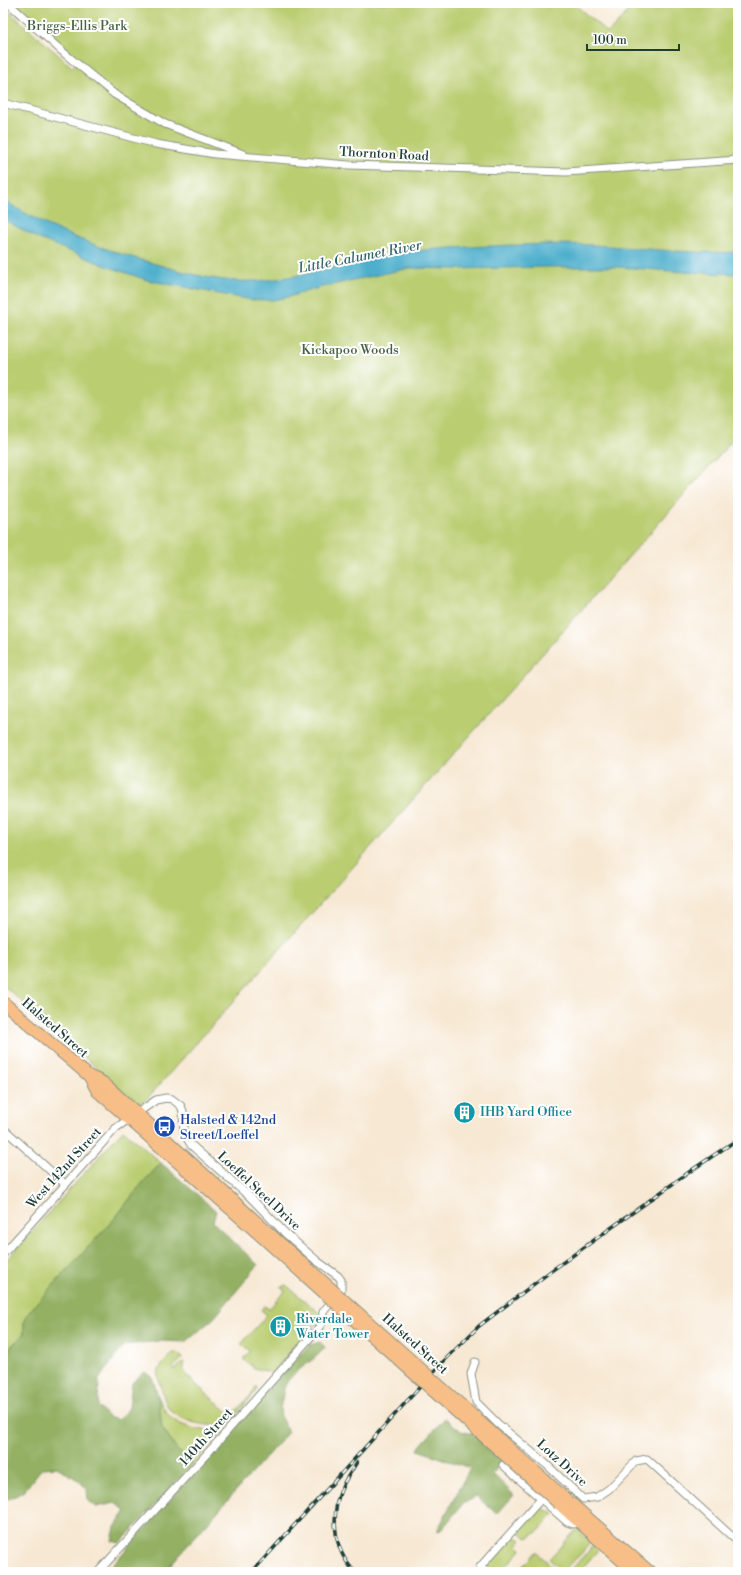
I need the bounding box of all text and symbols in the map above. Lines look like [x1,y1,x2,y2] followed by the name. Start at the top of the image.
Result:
[26,18,128,34] park label: Briggs-Ellis Park
[587,26,679,52] scale bar
[593,33,627,48] text: 100 m
[339,144,430,164] street label: Thornton Road
[296,236,424,278] water label: Little Calumet River
[301,342,399,358] park label: Kickapoo Woods
[18,995,92,1062] street label: Halsted Street
[451,1099,477,1125] building icon: IHB Yard Office
[480,1104,573,1120] place label: IHB Yard Office
[180,1112,277,1143] place label: Halsted & 142nd Street/Loeffel
[152,1114,178,1140] bus stop icon: Halsted & 142nd Street/Loeffel
[23,1124,105,1213] street label: West 142nd Street
[214,1148,304,1234] street label: Loeffel Steel Drive
[379,1310,452,1378] street label: Halsted Street
[295,1311,369,1342] place label: Riverdale Water Tower
[267,1313,293,1339] building icon: Riverdale Water Tower
[176,1405,236,1469] street label: 140th Street
[533,1436,591,1490] street label: Lotz Drive

